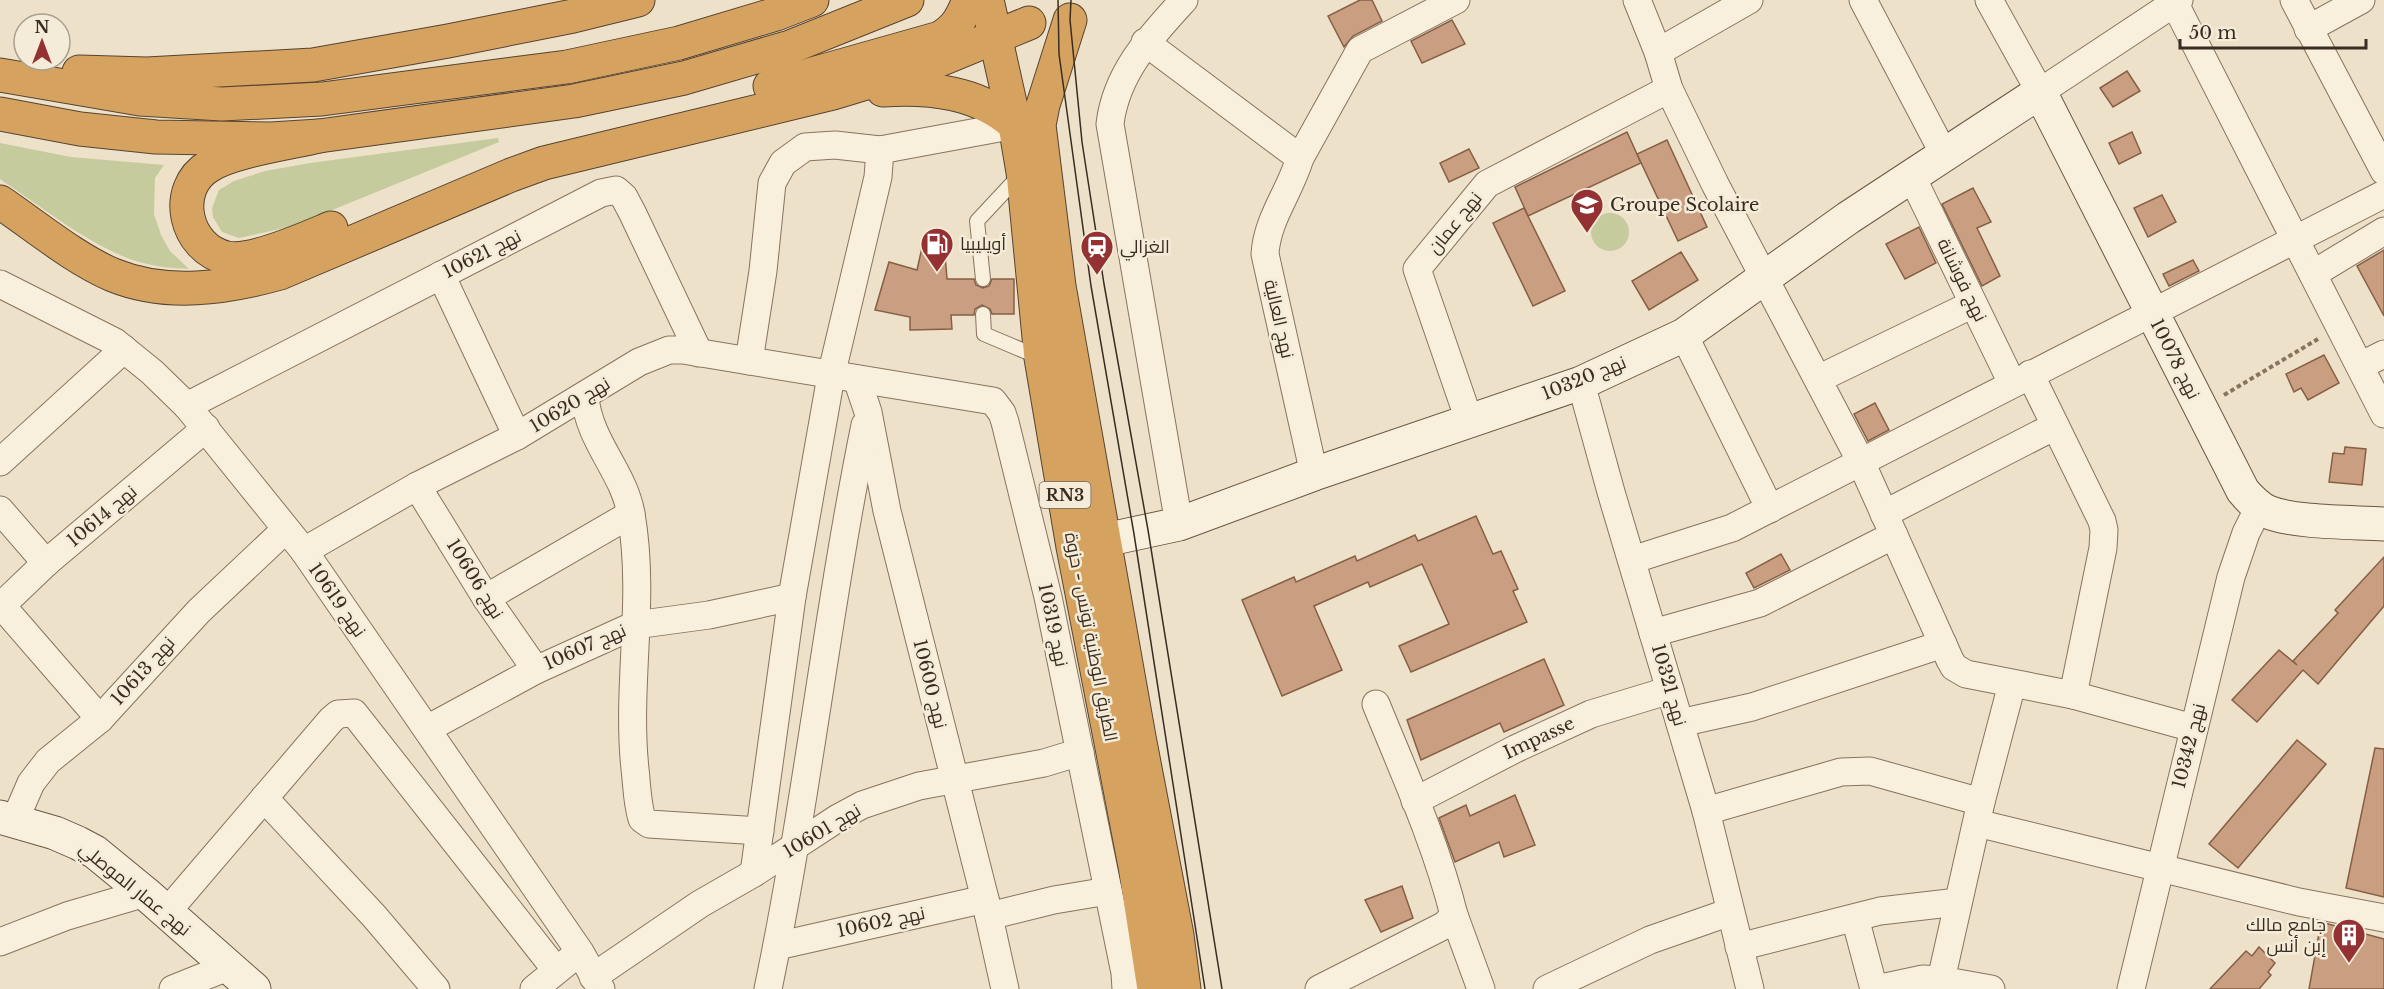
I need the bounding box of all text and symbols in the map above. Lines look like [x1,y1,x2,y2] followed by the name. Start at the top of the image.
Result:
[12,12,72,72] north arrow
[2180,12,2366,50] scale bar
[34,17,50,37] text: N
[2189,22,2237,44] text: 50 m
[1569,187,1605,234] school or university icon: Groupe Scolaire
[1423,188,1487,259] street label: نهج عمان
[1610,194,1759,216] place label: Groupe Scolaire
[439,225,525,284] street label: نهج 10621
[919,226,955,273] fuel station icon: أويليبيا
[1079,229,1115,276] station icon: الغزالي
[960,233,1006,255] place label: أويليبيا
[1932,235,1992,326] street label: نهج فوشانة
[1120,236,1170,261] place label: الغزالي
[1258,277,1299,361] street label: نهج العالية
[2145,315,2205,403] street label: نهج 10078
[1539,351,1630,406] street label: نهج 10320
[526,373,615,438] street label: نهج 10620
[63,481,142,552] street label: نهج 10614
[1040,482,1090,508] road number: RN3
[1059,530,1122,744] street label: الطريق الوطنية تونس - حزوة
[441,535,508,624] street label: نهج 10606
[303,559,370,642] street label: نهج 10619
[1032,581,1073,669] street label: نهج 10319
[541,619,630,676] street label: نهج 10607
[106,632,180,711] street label: نهج 10613
[907,637,952,731] street label: نهج 10600
[1646,641,1691,729] street label: نهج 10321
[2168,701,2211,791] street label: نهج 10342
[1500,712,1578,764] street label: Impasse
[779,799,865,864] street label: نهج 10601
[73,837,195,943] street label: نهج عمار الموصلي
[835,902,927,943] street label: نهج 10602
[2246,914,2326,957] place label: جامع مالك إبن أنس
[2331,917,2367,964] building icon: جامع مالك إبن أنس

